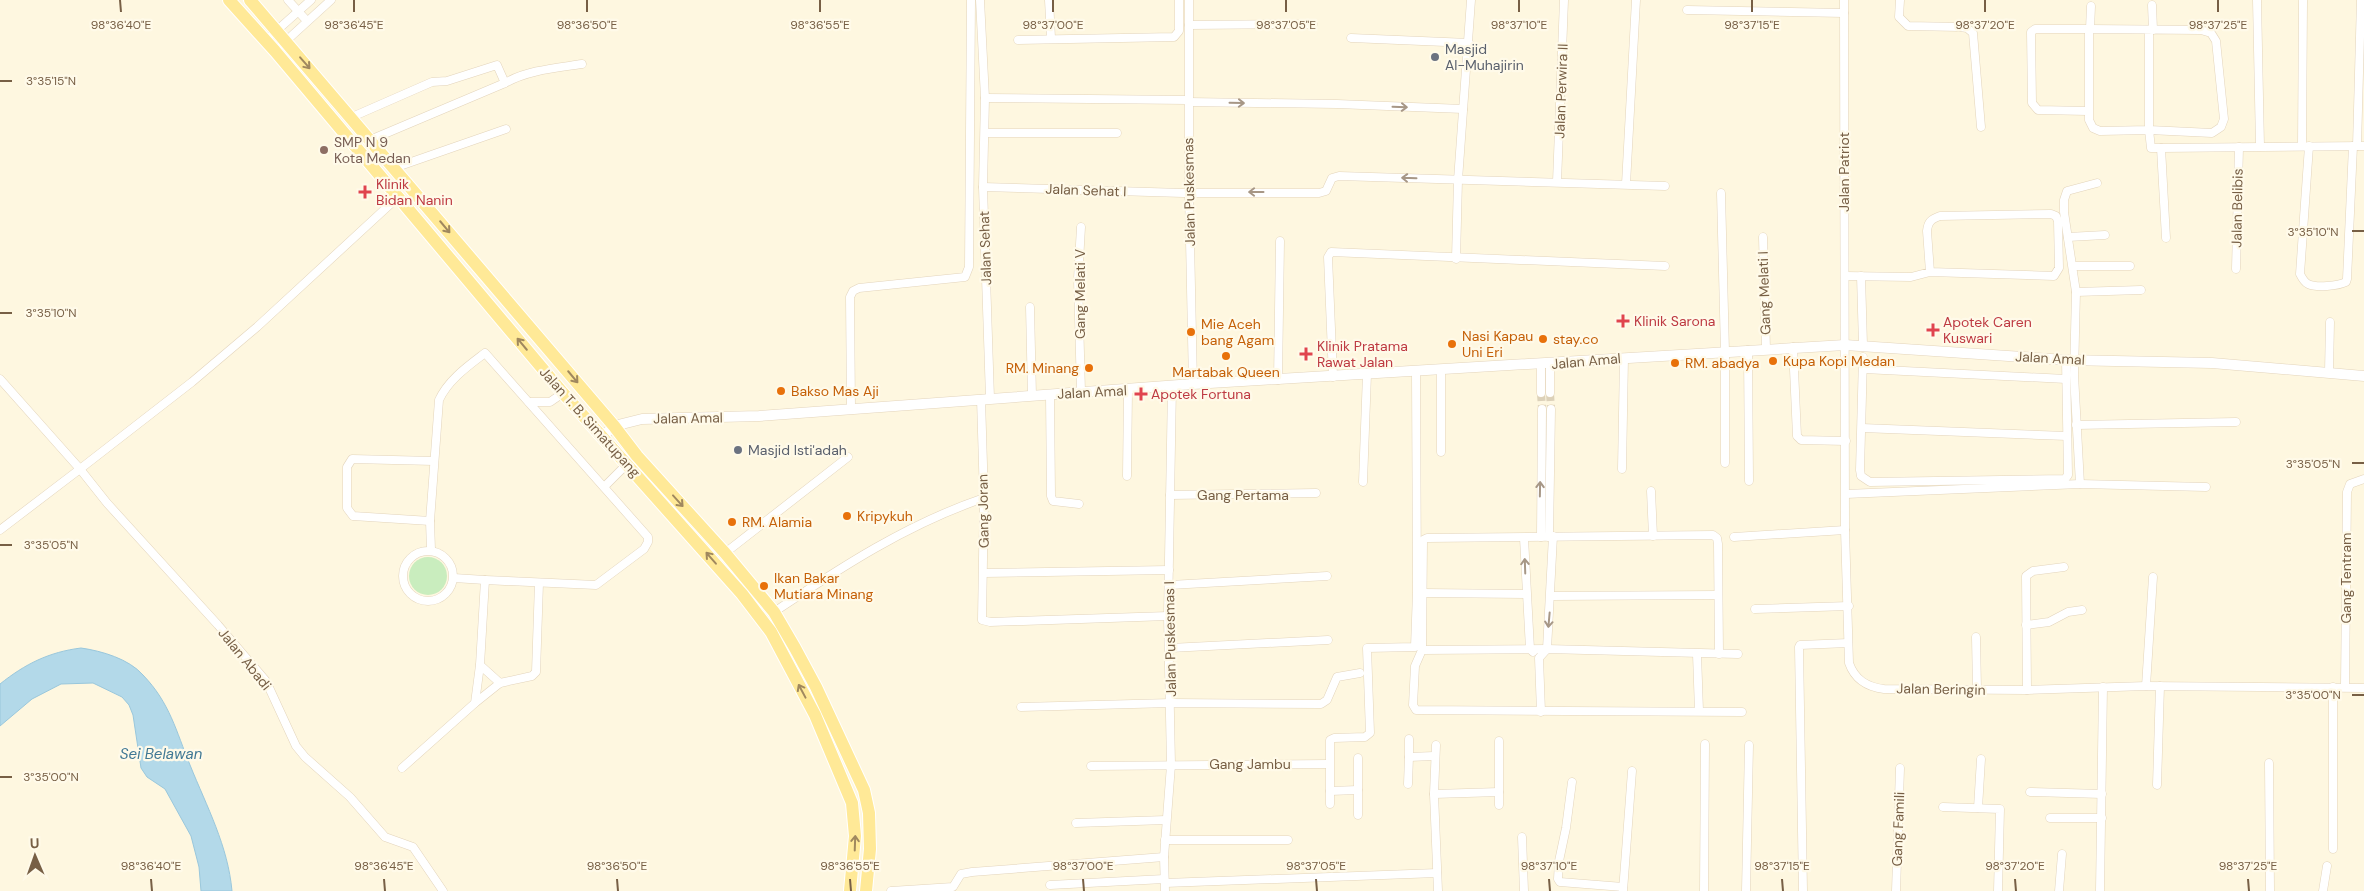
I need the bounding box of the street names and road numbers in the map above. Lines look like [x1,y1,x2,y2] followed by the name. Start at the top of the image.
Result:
[1550,43,1572,139] street label: Jalan Perwira II
[1835,132,1853,212] street label: Jalan Patriot
[1179,137,1199,247] street label: Jalan Puskesmas
[2227,168,2247,248] street label: Jalan Belibis
[1045,180,1127,200] street label: Jalan Sehat I
[975,211,995,285] street label: Jalan Sehat
[1071,248,1089,339] street label: Gang Melati V
[1754,251,1774,335] street label: Gang Melati I
[2015,347,2085,369] street label: Jalan Amal
[1551,349,1621,373] street label: Jalan Amal
[536,363,644,481] street label: Jalan T. B. Simatupang
[1057,381,1127,403] street label: Jalan Amal
[653,408,723,428] street label: Jalan Amal
[973,474,993,548] street label: Gang Joran
[1197,486,1289,504] street label: Gang Pertama
[2337,532,2355,624] street label: Gang Tentram
[1160,581,1180,697] street label: Jalan Puskesmas I
[214,624,276,694] street label: Jalan Abadi
[1896,679,1986,699] street label: Jalan Beringin
[1209,755,1291,773] street label: Gang Jambu
[1888,791,1908,867] street label: Gang Famili

